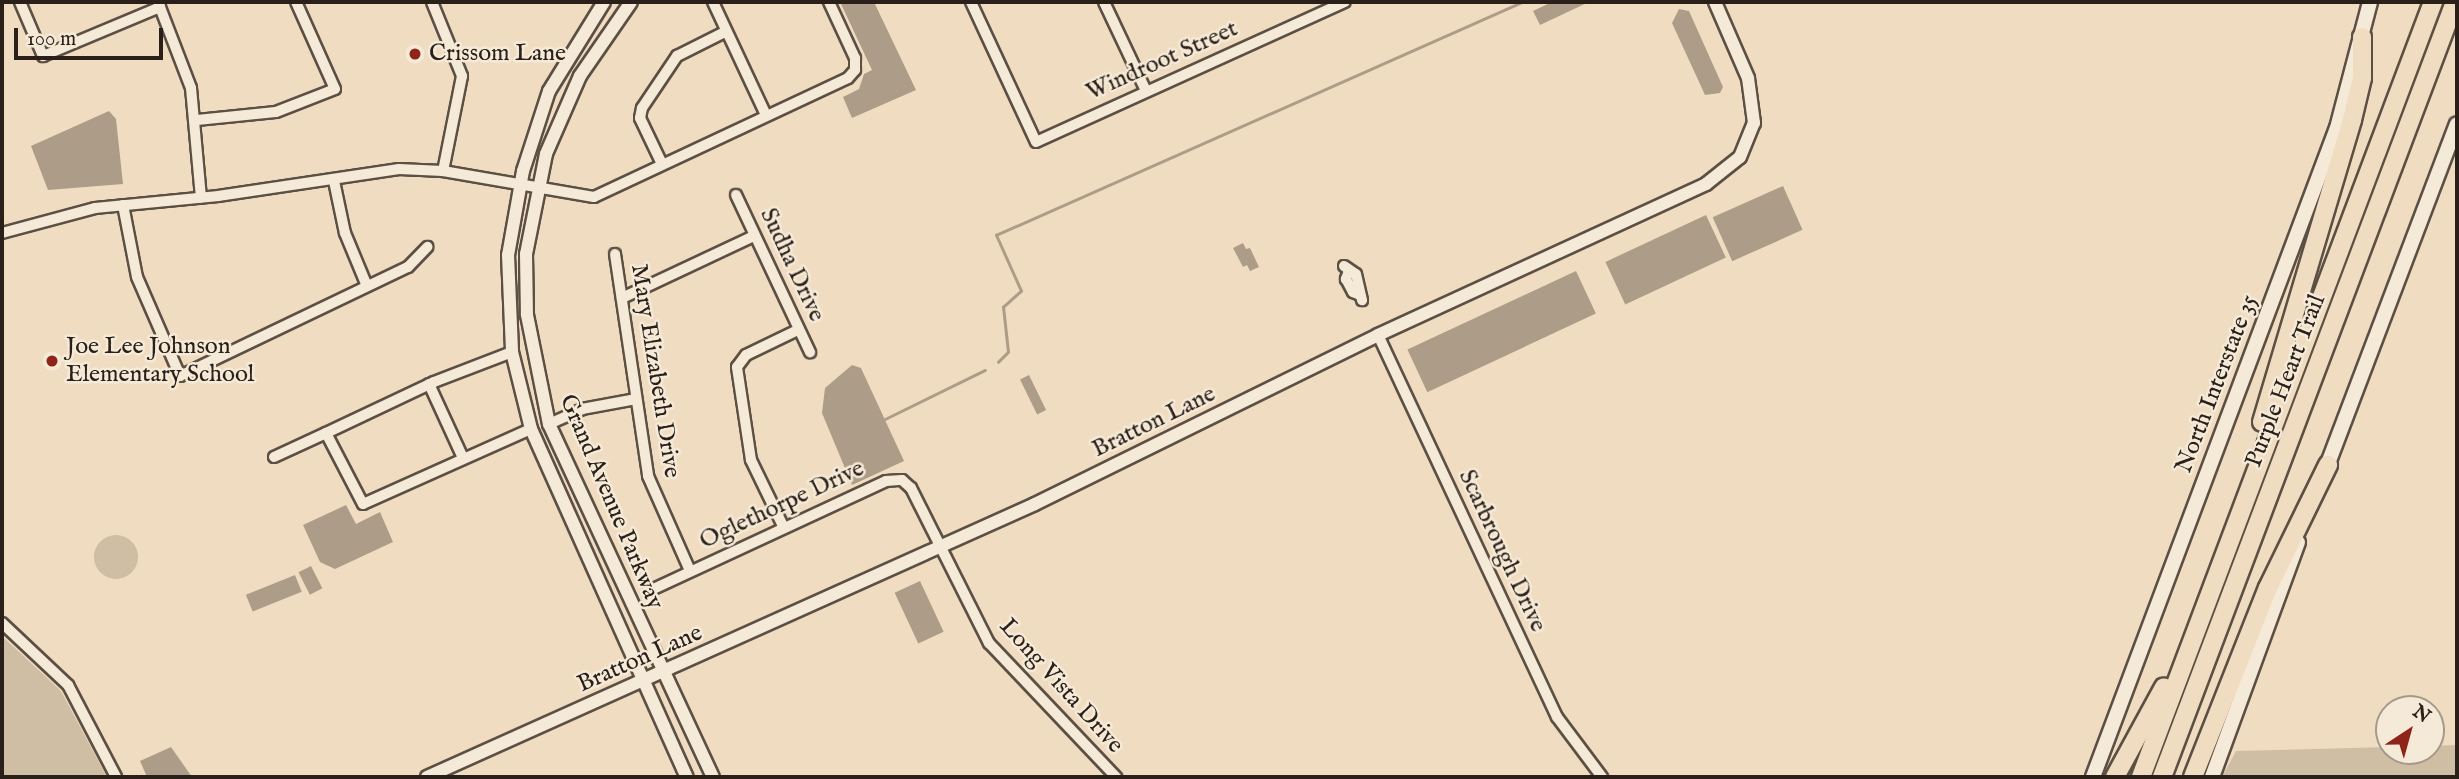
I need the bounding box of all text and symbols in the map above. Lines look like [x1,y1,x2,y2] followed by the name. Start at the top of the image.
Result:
[18,14,166,58] scale bar
[1082,15,1242,107] street label: Windroot Street
[27,26,76,53] text: 100 m
[429,40,566,68] place label: Crissom Lane
[407,46,423,62] marker: Crissom Lane
[753,204,831,326] street label: Sudha Drive
[624,262,686,480] street label: Mary Elizabeth Drive
[2170,291,2264,477] street label: North Interstate 35
[2240,291,2332,471] street label: Purple Heart Trail
[66,333,254,389] place label: Joe Lee Johnson Elementary School
[44,353,60,369] marker: Joe Lee Johnson Elementary School
[1088,380,1220,464] street label: Bratton Lane
[553,390,669,614] street label: Grand Avenue Parkway
[695,454,869,556] street label: Oglethorpe Drive
[1452,465,1552,637] street label: Scarbrough Drive
[993,613,1129,759] street label: Long Vista Drive
[573,619,707,699] street label: Bratton Lane
[2375,695,2445,765] north arrow
[2407,700,2435,729] text: N

